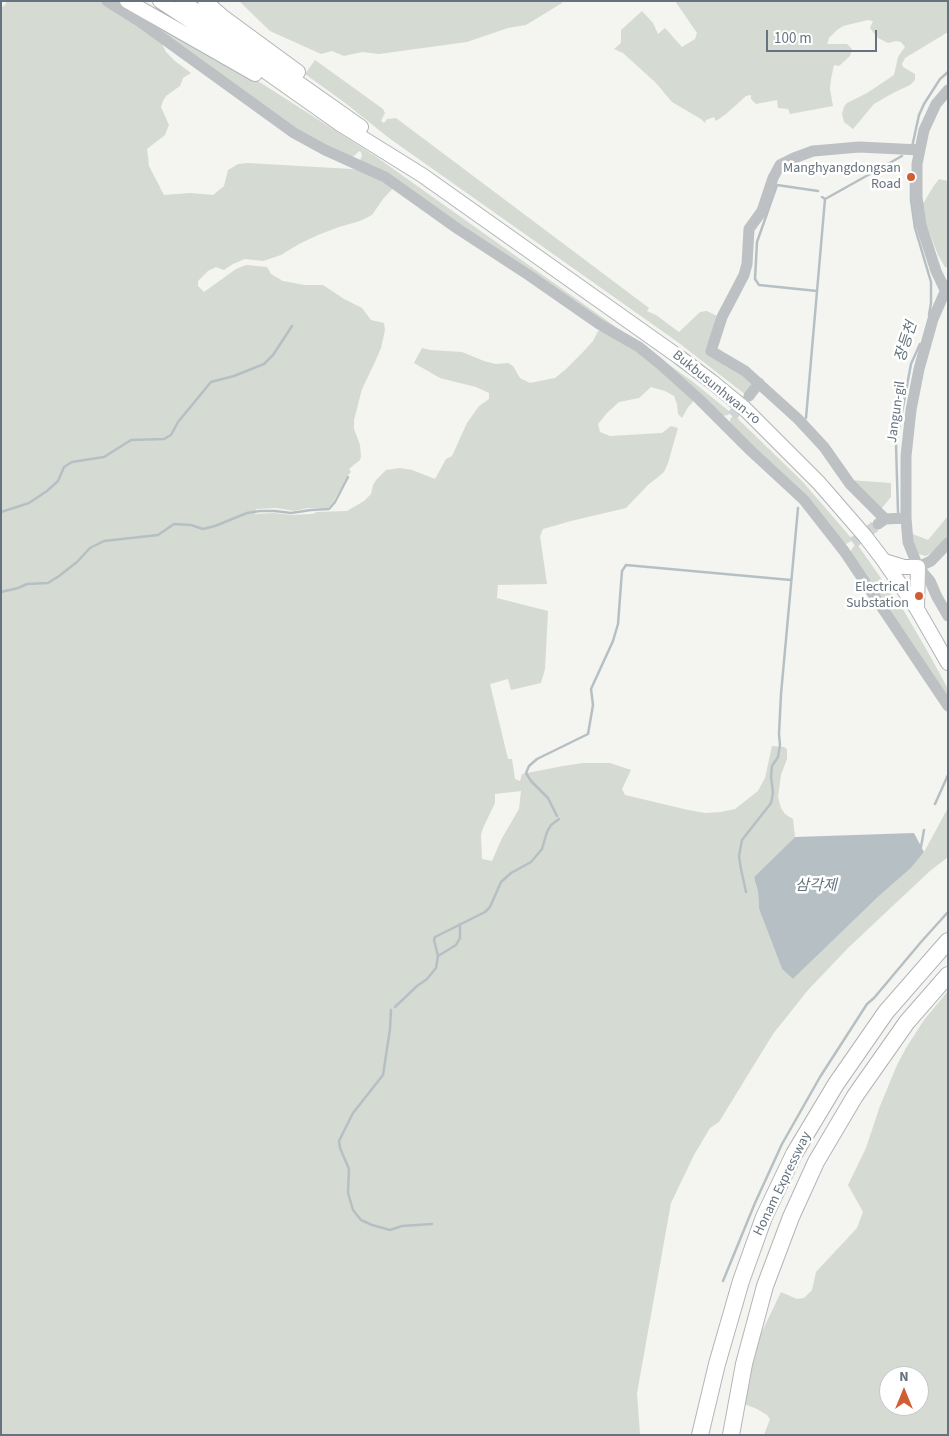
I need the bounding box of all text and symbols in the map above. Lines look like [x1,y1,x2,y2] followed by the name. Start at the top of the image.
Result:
[769,20,880,52] scale bar
[774,28,812,49] text: 100 m
[783,161,901,193] place label: Manghyangdongsan Road
[905,171,917,183] marker: Manghyangdongsan Road
[892,320,922,364] water label: 장등천
[669,347,763,429] street label: Bukbusunhwan-ro
[884,380,910,444] street label: Jangun-gil
[846,580,909,612] place label: Electrical Substation
[913,590,925,602] marker: Electrical Substation
[795,878,837,896] water label: 삼각제
[751,1129,815,1239] street label: Honam Expressway
[879,1366,929,1416] north arrow
[899,1367,909,1387] text: N

